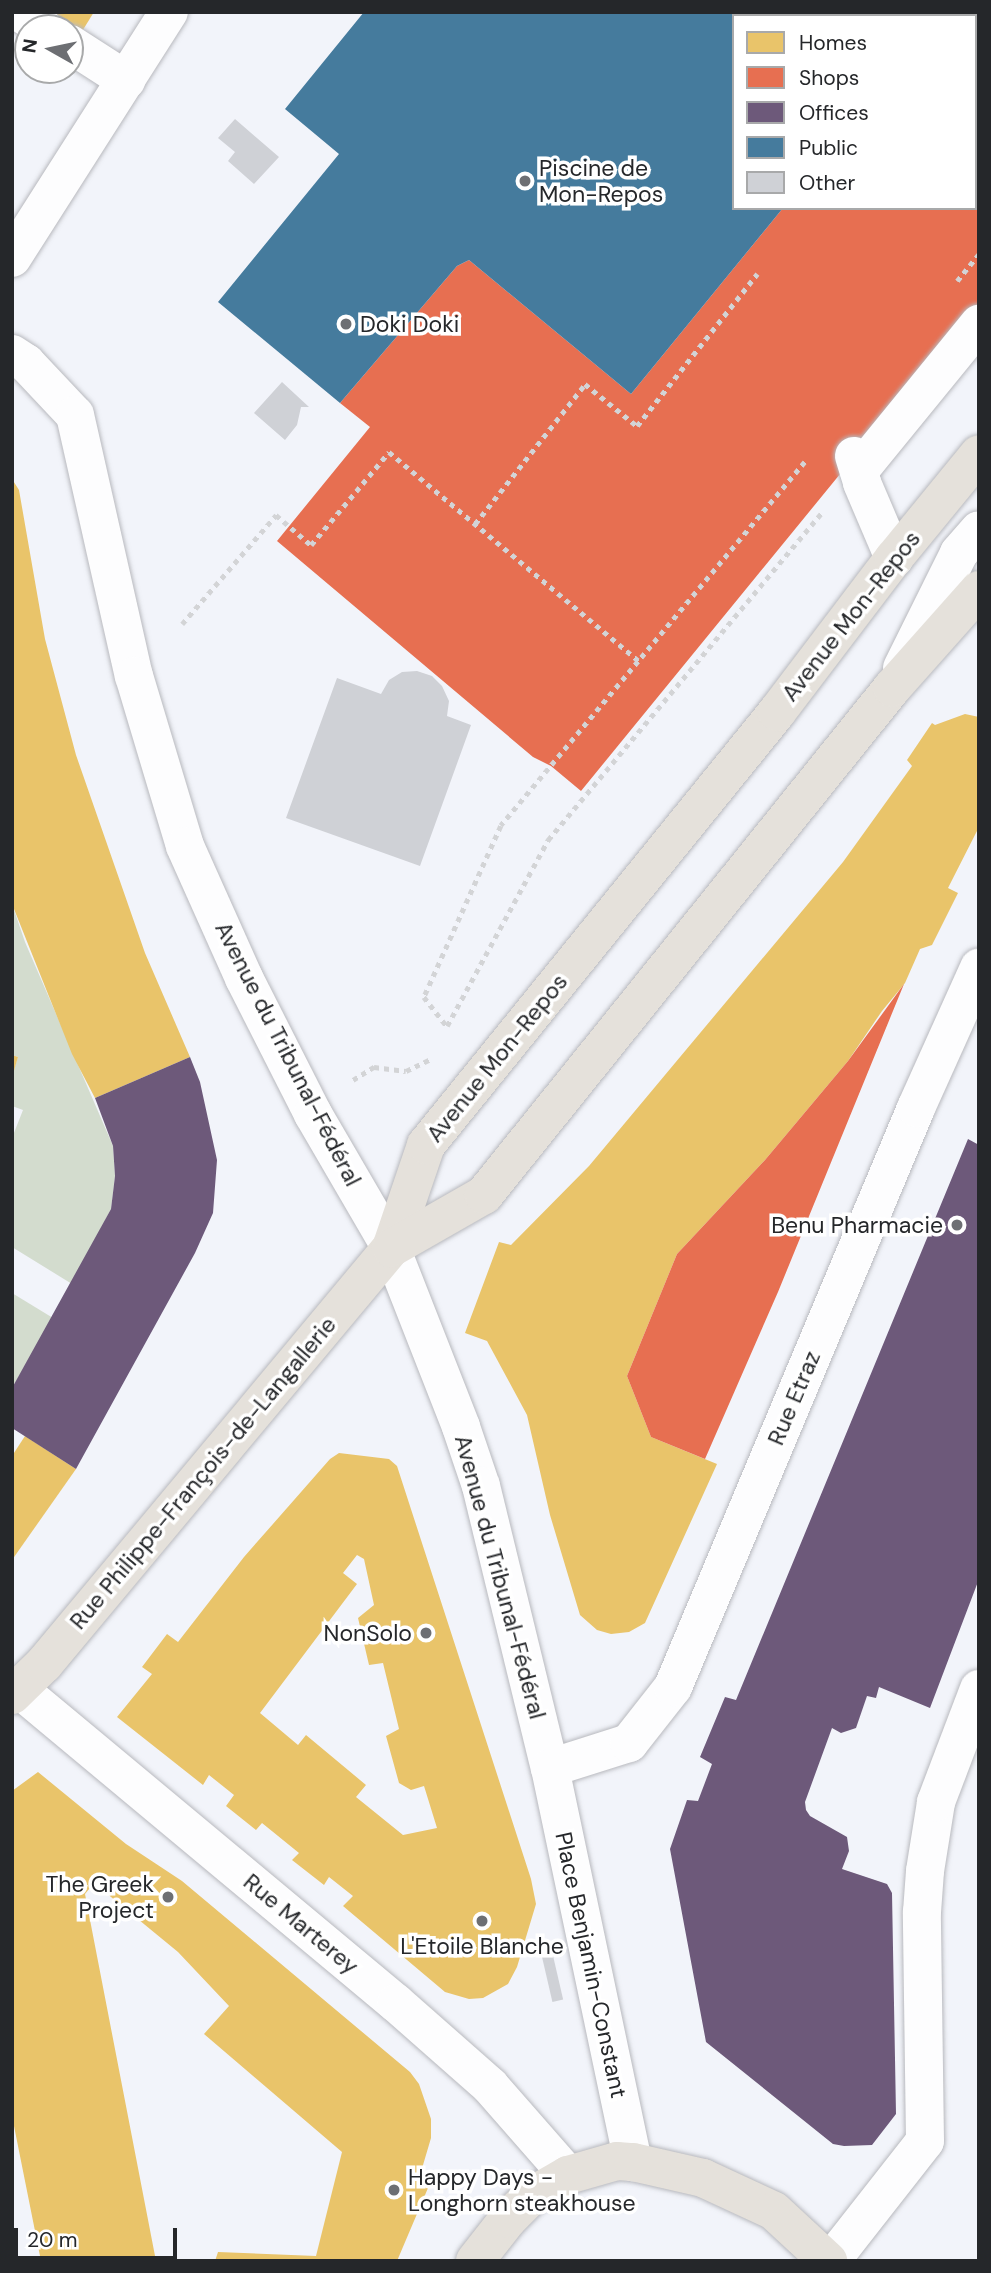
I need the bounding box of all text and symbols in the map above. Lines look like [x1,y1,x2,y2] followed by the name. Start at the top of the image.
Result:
[14,14,84,84] north arrow
[732,14,977,210] legend
[799,29,867,57] text: Homes
[16,37,43,55] text: N
[799,64,859,92] text: Shops
[799,99,869,127] text: Offices
[799,134,858,162] text: Public
[539,154,663,208] place label: Piscine de Mon-Repos
[799,169,855,197] text: Other
[517,173,533,189] marker: Piscine de Mon-Repos
[360,310,459,338] place label: Doki Doki
[338,316,354,332] marker: Doki Doki
[776,525,926,707] street label: Avenue Mon-Repos
[209,917,367,1191] street label: Avenue du Tribunal-Fédéral
[421,968,573,1148] street label: Avenue Mon-Repos
[771,1211,943,1239] place label: Benu Pharmacie
[949,1217,965,1233] marker: Benu Pharmacie
[64,1311,342,1635] street label: Rue Philippe-François-de-Langallerie
[762,1347,826,1449] street label: Rue Etraz
[449,1432,551,1722] street label: Avenue du Tribunal-Fédéral
[324,1619,412,1647] place label: NonSolo
[418,1625,434,1641] marker: NonSolo
[549,1829,633,2101] street label: Place Benjamin-Constant
[238,1868,364,1980] street label: Rue Marterey
[45,1870,154,1924] place label: The Greek Project
[160,1889,176,1905] marker: The Greek Project
[474,1913,490,1929] marker: L'Etoile Blanche
[400,1932,564,1960] place label: L'Etoile Blanche
[408,2163,636,2217] place label: Happy Days - Longhorn steakhouse
[386,2182,402,2198] marker: Happy Days - Longhorn steakhouse
[18,2214,180,2258] scale bar
[27,2226,78,2254] text: 20 m

